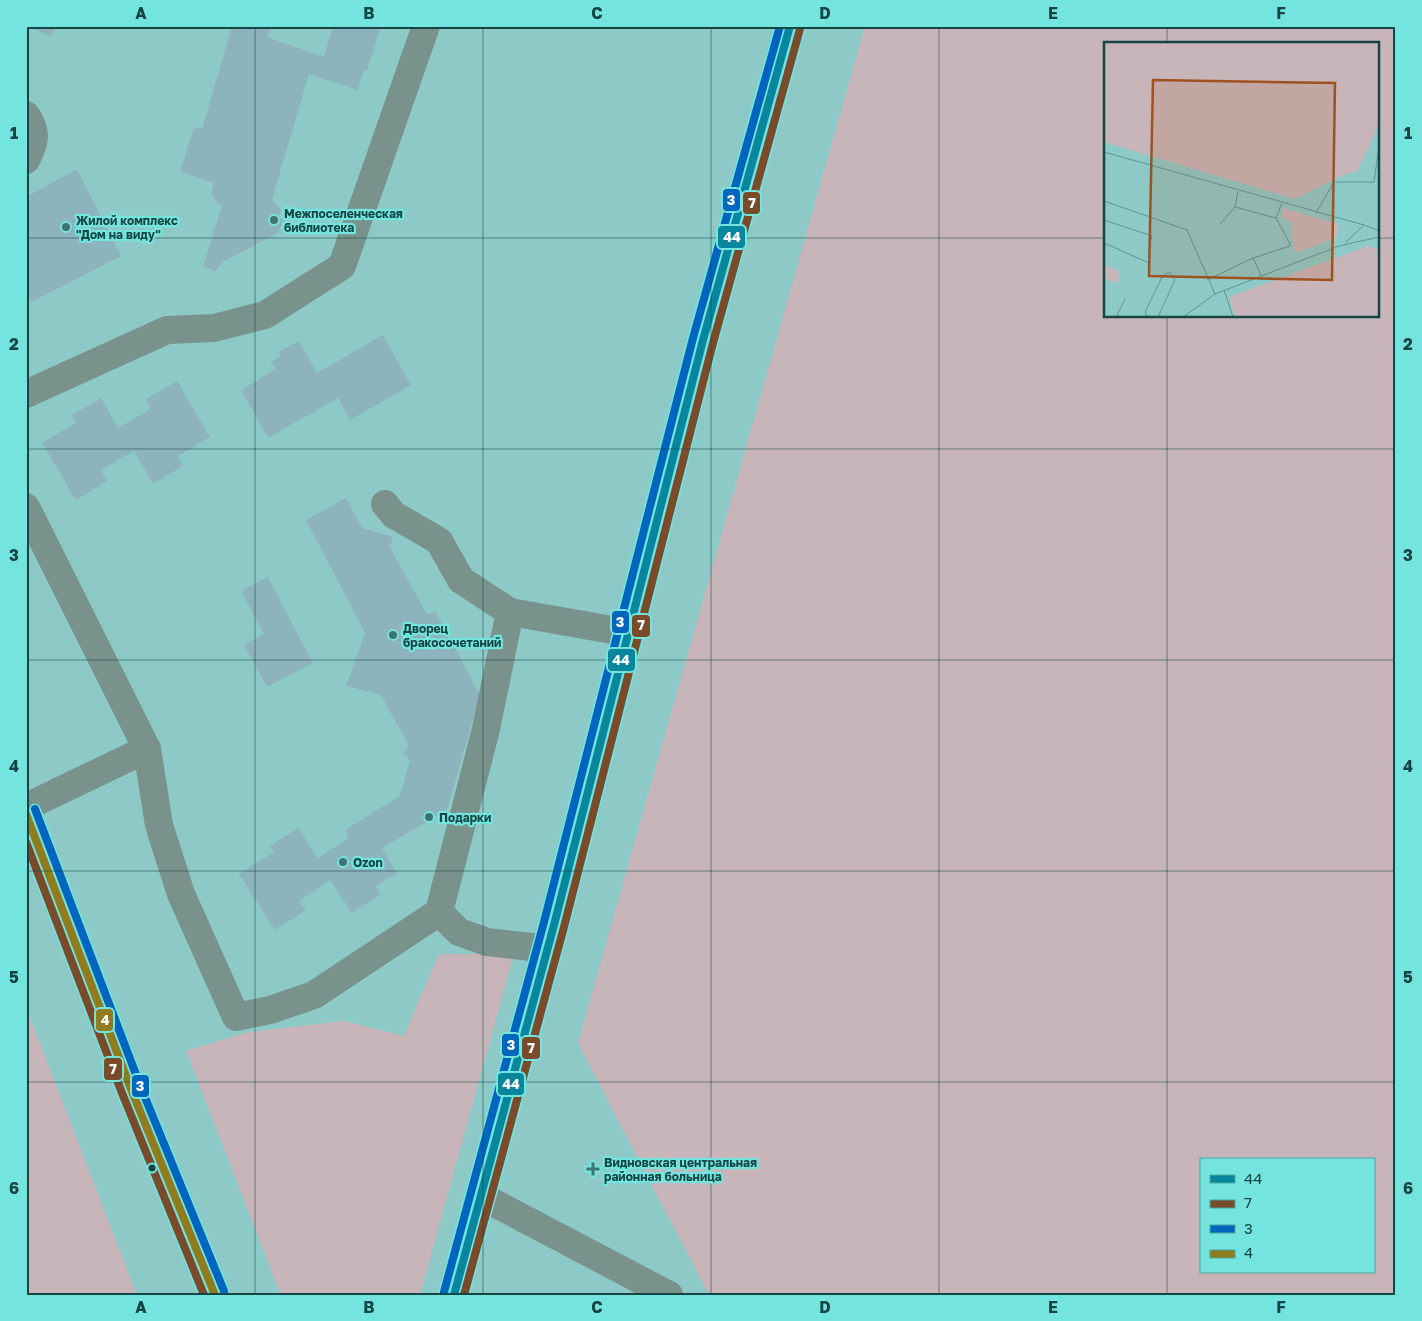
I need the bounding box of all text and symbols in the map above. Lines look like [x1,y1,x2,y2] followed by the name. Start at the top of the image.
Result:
[135,3,147,23] text: A
[363,3,375,23] text: B
[591,3,603,23] text: C
[819,3,831,23] text: D
[1048,3,1058,23] text: E
[1276,3,1286,23] text: F
[1104,42,1380,318] inset map
[10,123,18,143] text: 1
[1404,123,1412,143] text: 1
[722,188,741,212] line badge: 3
[727,191,735,208] text: 3
[742,191,761,215] line badge: 7
[748,194,756,211] text: 7
[284,206,403,235] place label: Межпоселенческая библиотека
[76,213,178,242] place label: Жилой комплекс "Дом на виду"
[268,214,280,226] marker: Межпоселенческая библиотека
[60,221,72,233] marker: Жилой комплекс "Дом на виду"
[717,225,746,249] line badge: 44
[723,228,741,245] text: 44
[9,334,19,354] text: 2
[1403,334,1413,354] text: 2
[9,545,19,565] text: 3
[1403,545,1413,565] text: 3
[611,610,630,634] line badge: 3
[616,613,624,630] text: 3
[631,614,651,638] line badge: 7
[637,616,645,633] text: 7
[403,621,501,650] place label: Дворец бракосочетаний
[387,629,399,641] marker: Дворец бракосочетаний
[607,648,636,672] line badge: 44
[612,651,630,668] text: 44
[9,756,19,776] text: 4
[1403,756,1413,776] text: 4
[439,810,491,825] place label: Подарки
[423,811,435,823] marker: Подарки
[353,855,383,870] place label: Ozon
[337,856,349,868] marker: Ozon
[9,967,19,987] text: 5
[1403,967,1413,987] text: 5
[95,1008,114,1032] line badge: 4
[101,1011,110,1028] text: 4
[501,1033,520,1057] line badge: 3
[507,1036,515,1053] text: 3
[521,1036,541,1060] line badge: 7
[527,1039,535,1056] text: 7
[103,1057,123,1081] line badge: 7
[109,1060,117,1077] text: 7
[497,1072,525,1096] line badge: 44
[131,1074,150,1098] line badge: 3
[502,1075,520,1092] text: 44
[136,1077,144,1094] text: 3
[604,1155,757,1184] place label: Видновская центральная районная больница
[1200,1158,1374,1274] legend
[586,1162,600,1176] marker: Видновская центральная районная больница
[147,1163,157,1173] unlabelled marker
[1244,1169,1262,1187] text: 44
[9,1178,19,1198] text: 6
[1403,1178,1413,1198] text: 6
[1244,1193,1252,1211] text: 7
[1244,1219,1253,1237] text: 3
[1244,1243,1253,1261] text: 4
[135,1297,147,1317] text: A
[363,1297,375,1317] text: B
[591,1297,603,1317] text: C
[819,1297,831,1317] text: D
[1048,1297,1058,1317] text: E
[1276,1297,1286,1317] text: F

